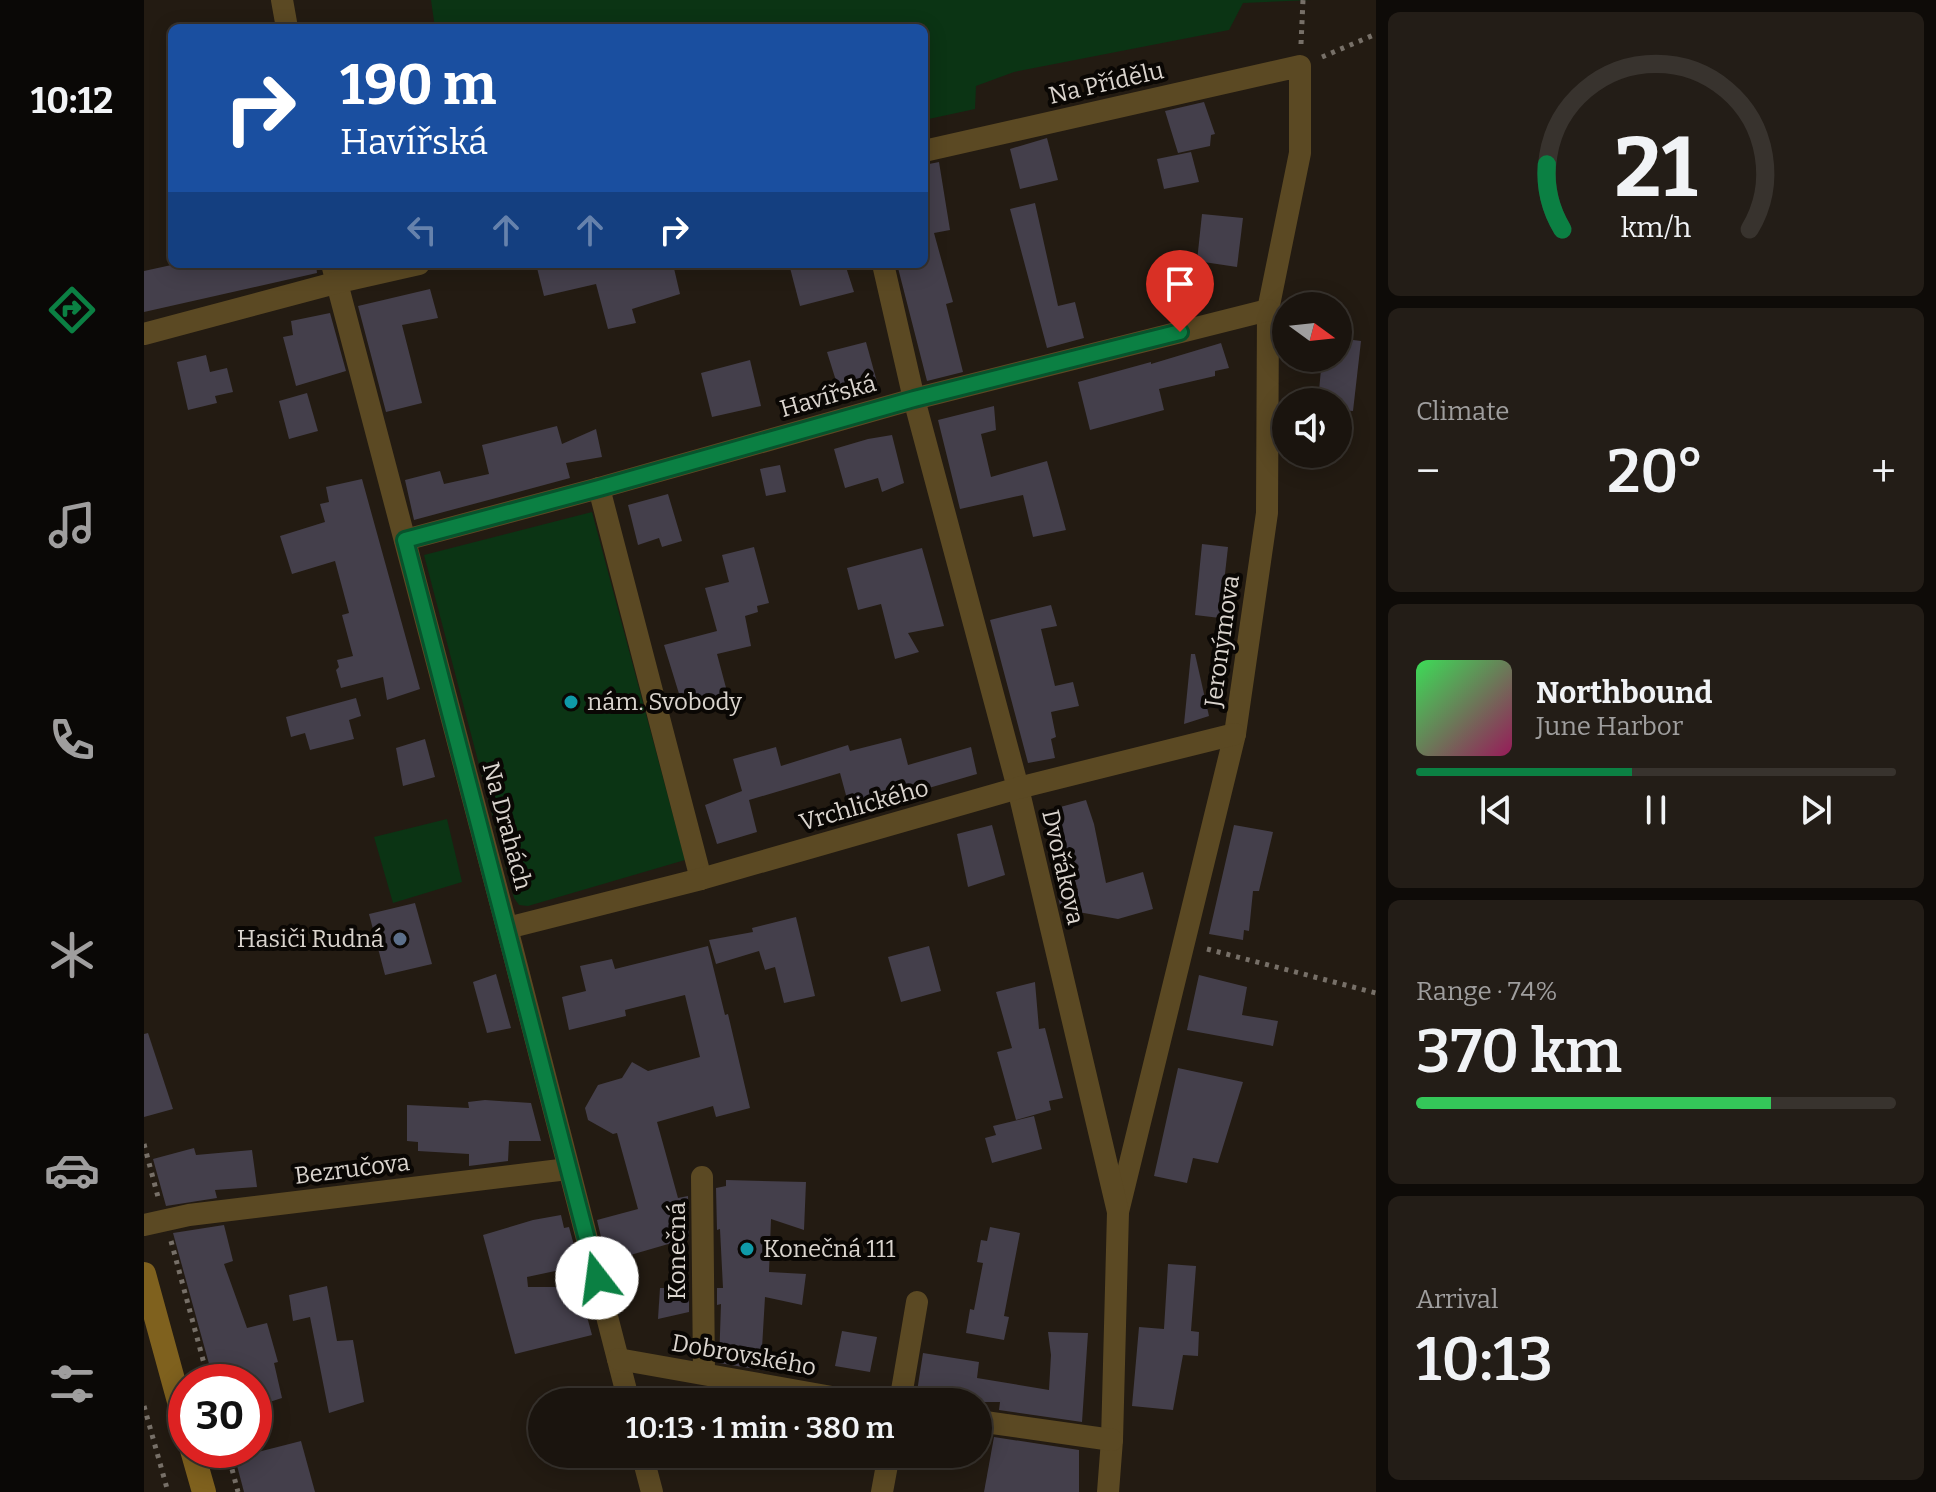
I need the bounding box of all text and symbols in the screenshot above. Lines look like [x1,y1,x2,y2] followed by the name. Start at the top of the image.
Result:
[340,52,496,119] text: 190 m
[208,56,312,160] icon: right
[1046,56,1166,110] street label: Na Přídělu
[31,79,113,123] text: 10:12
[1615,118,1697,218] text: 21
[340,120,488,164] text: Havířská
[400,208,444,252] icon: left
[484,208,528,252] icon: ahead
[568,208,612,252] icon: ahead
[652,208,696,252] icon: right
[1621,210,1692,245] text: km/h
[1146,250,1214,332] pin
[1158,262,1202,306] icon: arrive
[44,282,100,338] icon: directions
[1272,292,1352,372] north arrow
[1272,292,1352,468] map controls
[777,369,879,423] street label: Havířská
[1272,388,1352,468] button: sound
[1416,396,1510,427] text: Climate
[1607,436,1704,508] text: 20°
[1416,445,1440,498] text: −
[1871,445,1896,498] text: +
[44,497,100,553] icon: music
[1199,573,1245,710] street label: Jeronýmova
[1536,675,1712,711] text: Northbound
[587,688,742,716] place label: nám. Svobody
[562,693,580,711] marker: nám. Svobody
[1536,711,1683,742] text: June Harbor
[44,712,100,768] icon: phone
[476,759,538,893] street label: Na Drahách
[796,773,932,837] street label: Vrchlického
[1474,788,1518,832] icon: previous
[1634,788,1678,832] icon: pause
[1794,788,1838,832] icon: next
[1036,807,1090,927] street label: Dvořákova
[237,925,384,953] place label: Hasiči Rudná
[44,927,100,983] icon: climate
[391,930,409,948] marker: Hasiči Rudná
[1416,976,1558,1007] text: Range · 74%
[1416,1016,1622,1088] text: 370 km
[44,1142,100,1198] icon: car
[293,1148,411,1190] street label: Bezručova
[663,1202,691,1300] street label: Konečná
[763,1235,896,1263] place label: Konečná 111
[555,1236,639,1320] position arrow
[738,1240,756,1258] marker: Konečná 111
[1416,1284,1498,1315] text: Arrival
[1416,1324,1553,1396] text: 10:13
[669,1329,819,1381] street label: Dobrovského
[44,1356,100,1412] icon: filters
[168,1364,272,1468] speed limit sign: 30
[626,1410,894,1446] text: 10:13 · 1 min · 380 m

